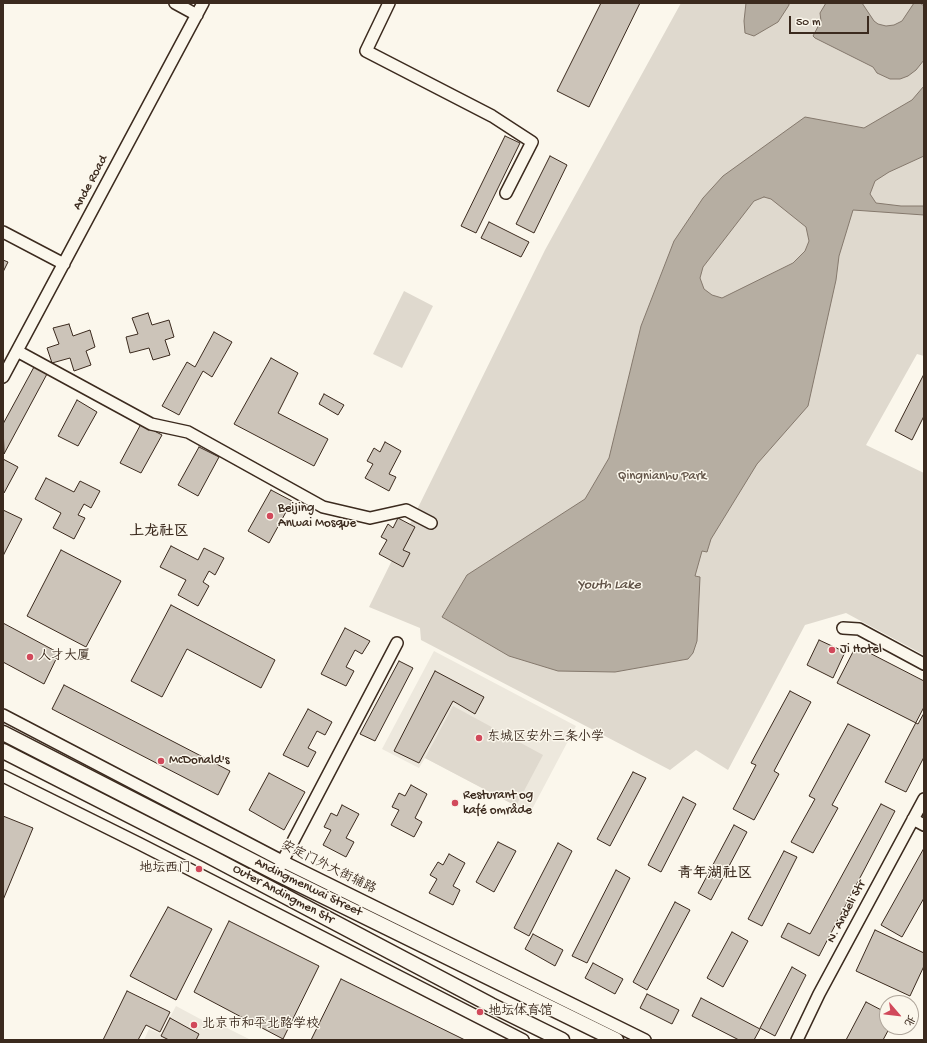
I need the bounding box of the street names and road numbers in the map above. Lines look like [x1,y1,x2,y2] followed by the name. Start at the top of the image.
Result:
[70,153,112,213] street label: Ande Road
[278,838,378,898] street label: 安定门外大街辅路
[252,855,364,921] street label: Andingmenwai Street
[230,862,336,928] street label: Outer Andingmen Str
[824,878,870,946] street label: N. Andeli Str

